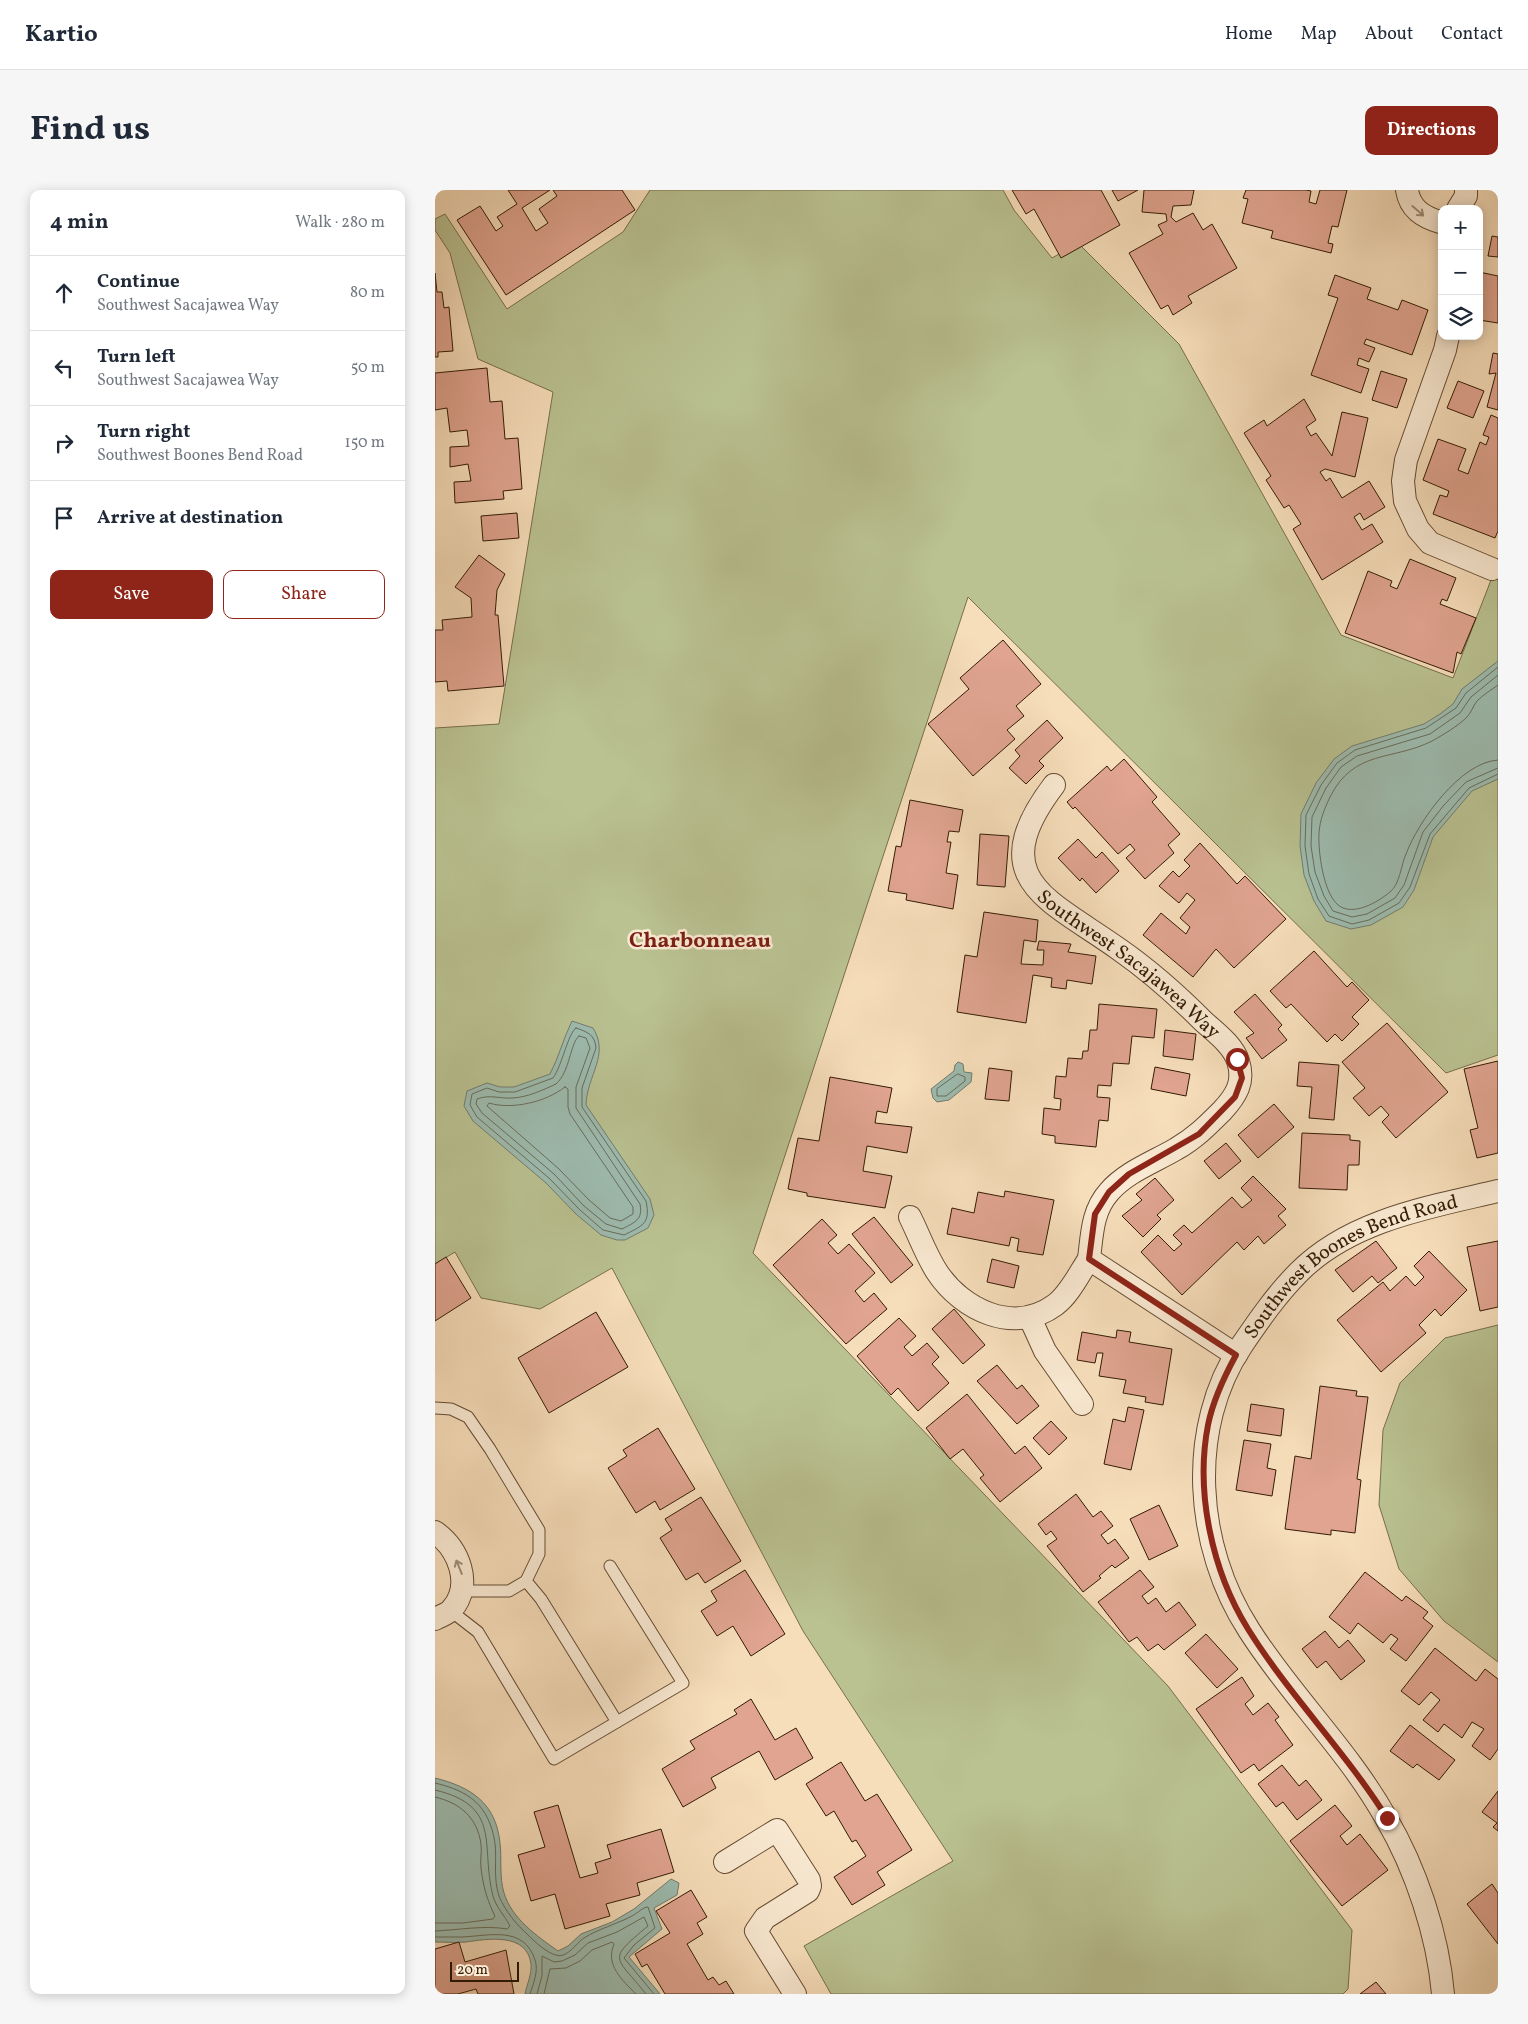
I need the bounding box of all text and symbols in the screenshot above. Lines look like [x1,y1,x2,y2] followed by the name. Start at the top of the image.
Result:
[25,18,98,52] text: Kartio
[1225,22,1273,47] text: Home
[1301,22,1337,47] text: Map
[1365,22,1413,47] text: About
[1441,22,1503,47] text: Contact
[30,106,150,154] text: Find us
[1365,106,1498,155] button: Directions
[1412,205,1425,217] one-way arrow
[1438,205,1483,340] map controls
[1438,205,1483,250] button: +
[50,208,109,237] text: 4 min
[295,212,385,234] text: Walk · 280 m
[1438,250,1483,295] button: −
[97,269,180,295] text: Continue
[50,279,78,307] icon: ahead
[350,282,385,304] text: 80 m
[97,295,279,317] text: Southwest Sacajawea Way
[1438,295,1483,340] button: layers
[97,344,176,370] text: Turn left
[50,354,78,382] icon: left
[351,357,385,379] text: 50 m
[97,370,279,392] text: Southwest Sacajawea Way
[97,419,190,445] text: Turn right
[50,429,78,457] icon: right
[344,432,385,454] text: 150 m
[97,445,303,467] text: Southwest Boones Bend Road
[50,504,78,532] icon: arrive
[97,505,283,531] text: Arrive at destination
[50,570,213,619] button: Save
[223,570,385,619] button: Share
[1029,884,1226,1046] street label: Southwest Sacajawea Way
[629,926,771,957] district label: Charbonneau
[1226,1048,1249,1071] route start
[1238,1189,1461,1345] street label: Southwest Boones Bend Road
[454,1559,463,1575] one-way arrow
[1376,1807,1399,1830] route end
[450,1959,519,1982] scale bar
[457,1961,488,1980] text: 20 m

